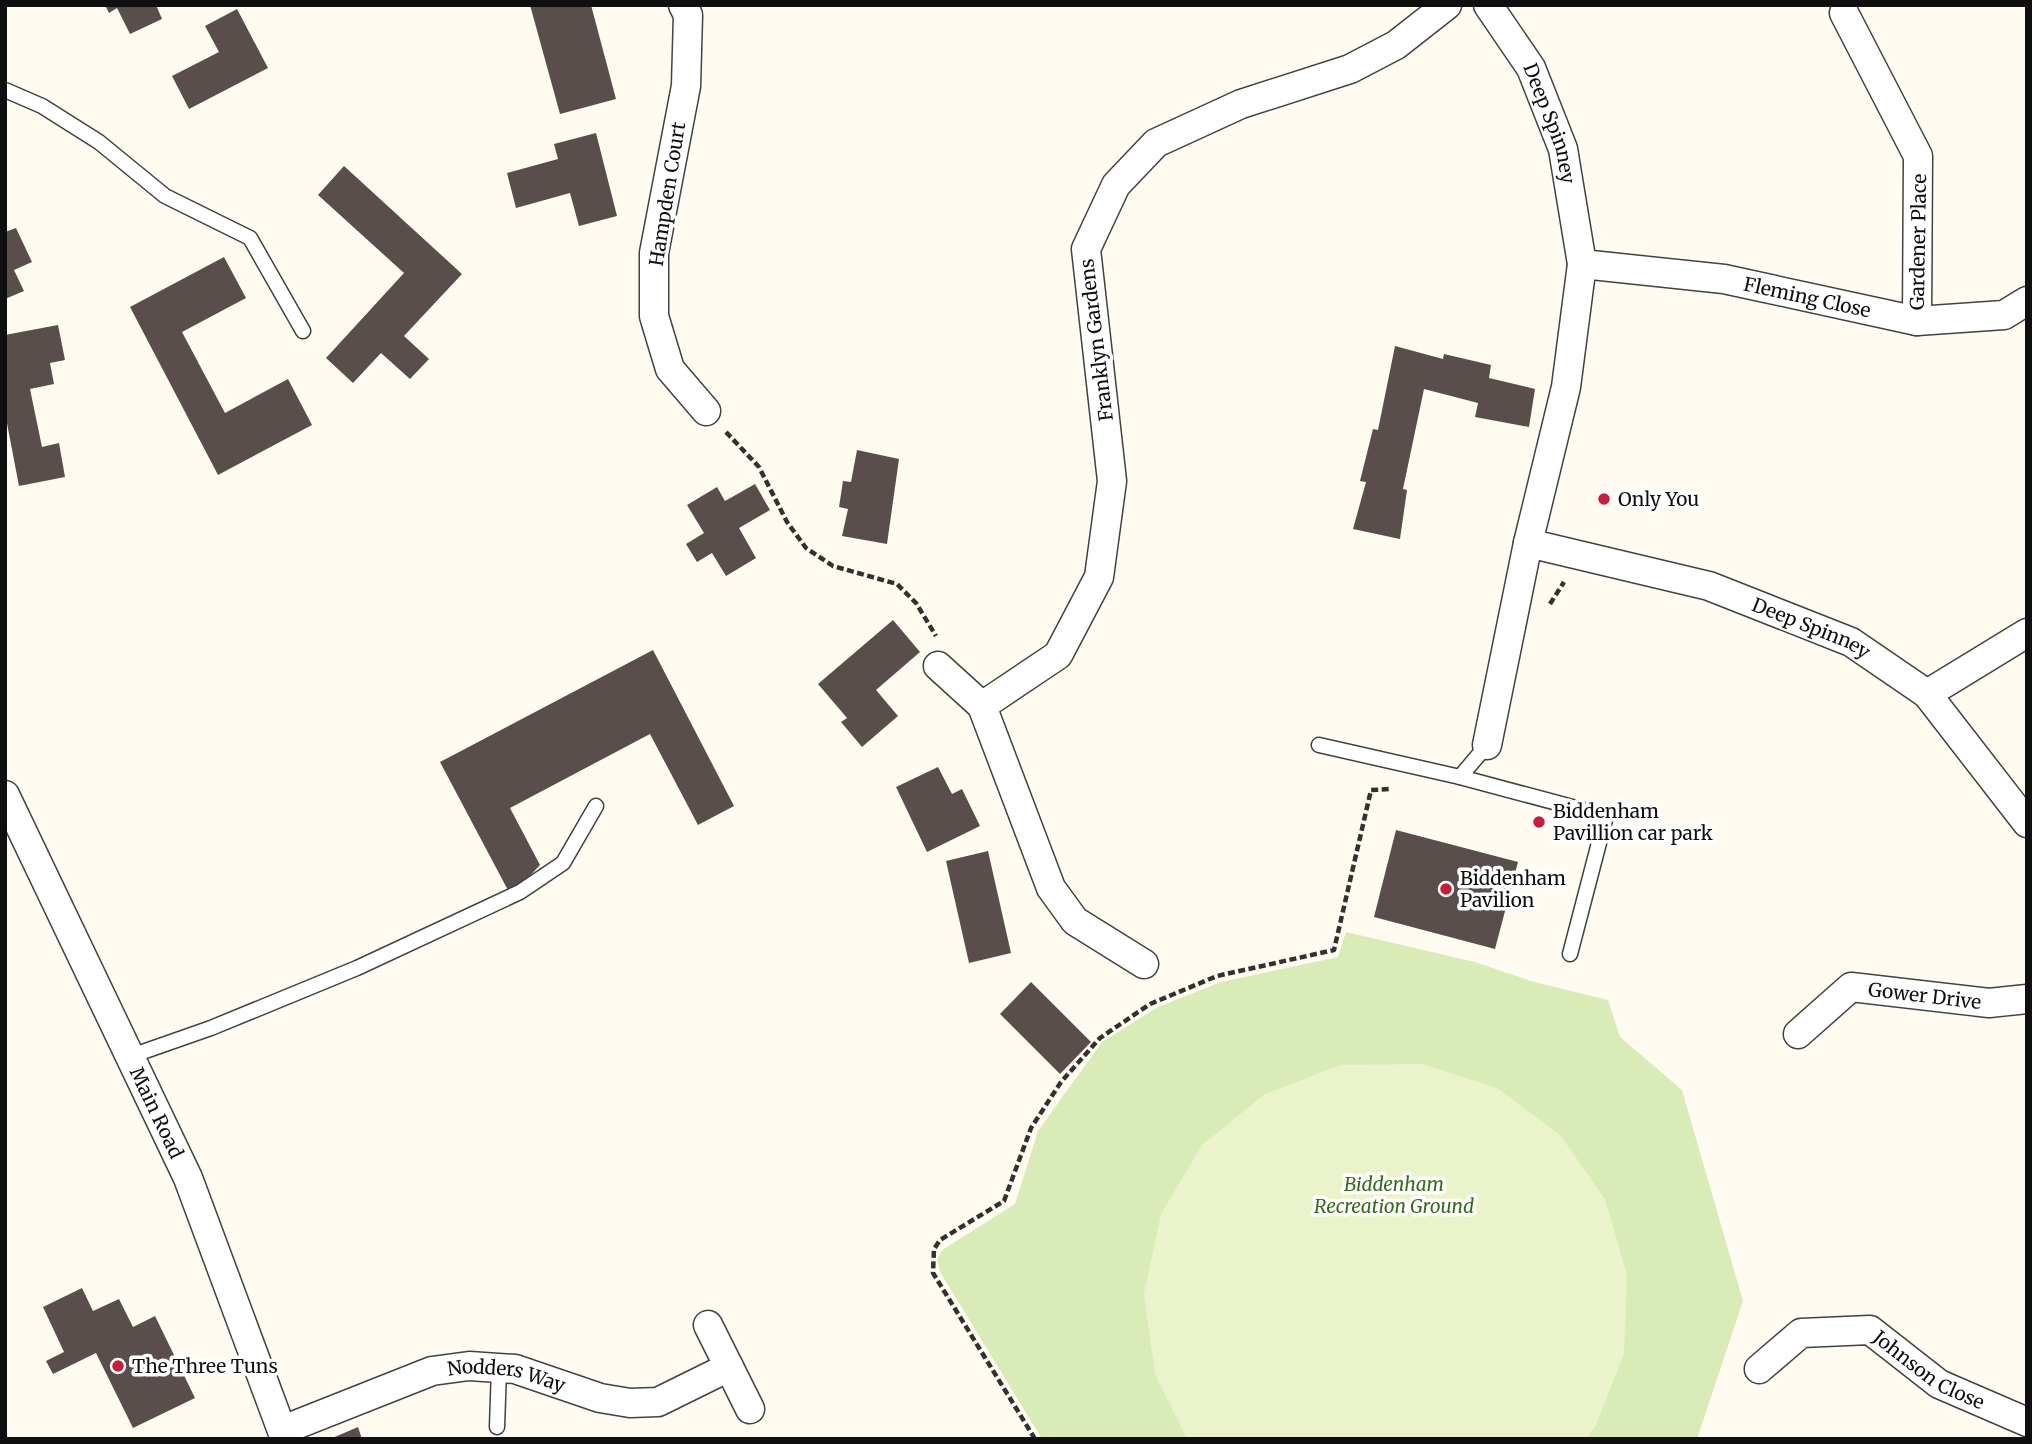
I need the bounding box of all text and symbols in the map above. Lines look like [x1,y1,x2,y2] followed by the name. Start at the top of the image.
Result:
[1518,60,1580,185] street label: Deep Spinney
[644,120,690,268] street label: Hampden Court
[1905,174,1931,310] street label: Gardener Place
[1074,257,1118,423] street label: Franklyn Gardens
[1741,272,1873,323] street label: Fleming Close
[1618,487,1699,511] place label: Only You
[1596,491,1612,507] marker: Only You
[1749,592,1875,664] street label: Deep Spinney
[1553,799,1713,845] place label: Biddenham Pavillion car park
[1531,814,1547,830] marker: Biddenham Pavillion car park
[1460,866,1566,912] place label: Biddenham Pavilion
[1438,881,1454,897] marker: Biddenham Pavilion
[1867,977,1983,1014] street label: Gower Drive
[125,1063,189,1162] street label: Main Road
[1314,1172,1474,1218] park label: Biddenham Recreation Ground
[1868,1324,1988,1414] street label: Johnson Close
[132,1354,278,1378] place label: The Three Tuns
[446,1354,569,1397] street label: Nodders Way
[110,1358,126,1374] marker: The Three Tuns

